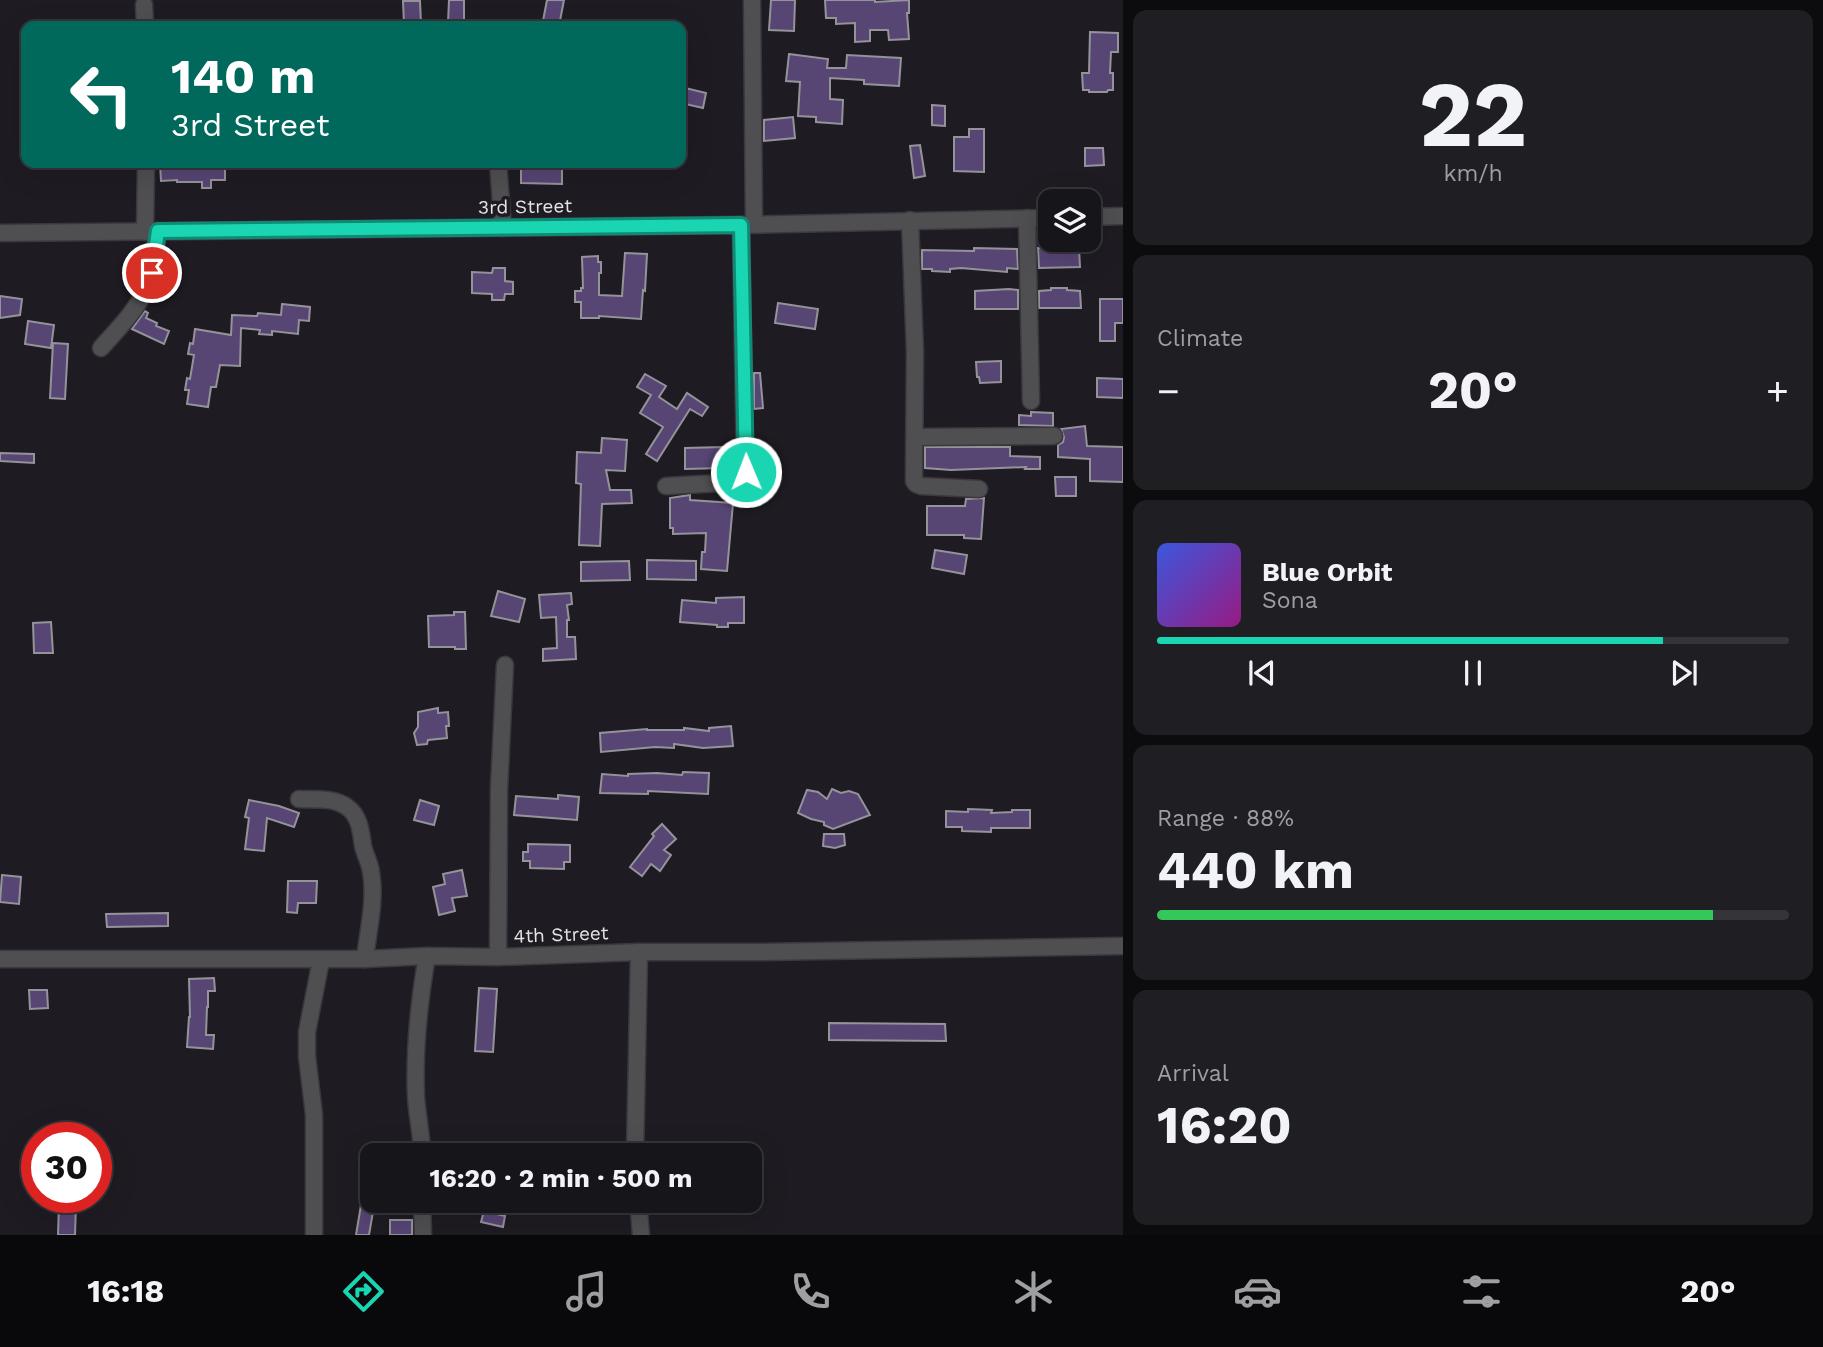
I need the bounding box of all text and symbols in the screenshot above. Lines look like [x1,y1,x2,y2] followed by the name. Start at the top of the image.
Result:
[171,47,315,105] text: 140 m
[56,49,147,140] icon: left
[1419,61,1527,168] text: 22
[171,106,330,144] text: 3rd Street
[1443,160,1503,187] text: km/h
[1038,189,1101,252] map controls
[1038,189,1101,252] button: layers
[478,194,572,219] street label: 3rd Street
[122,243,182,303] pin
[133,254,171,292] icon: arrive
[1157,325,1243,352] text: Climate
[1428,360,1518,421] text: 20°
[1157,369,1180,413] text: −
[1766,369,1789,413] text: +
[709,435,783,509] position arrow
[1262,557,1392,587] text: Blue Orbit
[1262,587,1318,614] text: Sona
[1243,654,1281,692] icon: previous
[1454,654,1492,692] icon: pause
[1665,654,1703,692] icon: next
[1157,805,1294,832] text: Range · 88%
[1157,840,1354,901] text: 440 km
[513,921,609,948] street label: 4th Street
[1157,1060,1229,1087] text: Arrival
[1157,1095,1292,1156] text: 16:20
[21,1122,112,1213] speed limit sign: 30
[430,1163,692,1193] text: 16:20 · 2 min · 500 m
[339,1267,388,1316] icon: directions
[562,1267,611,1316] icon: music
[786,1267,835,1316] icon: phone
[1009,1267,1058,1316] icon: climate
[1233,1267,1282,1316] icon: car
[1457,1267,1506,1316] icon: filters
[87,1272,164,1310] text: 16:18
[1680,1272,1736,1310] text: 20°

